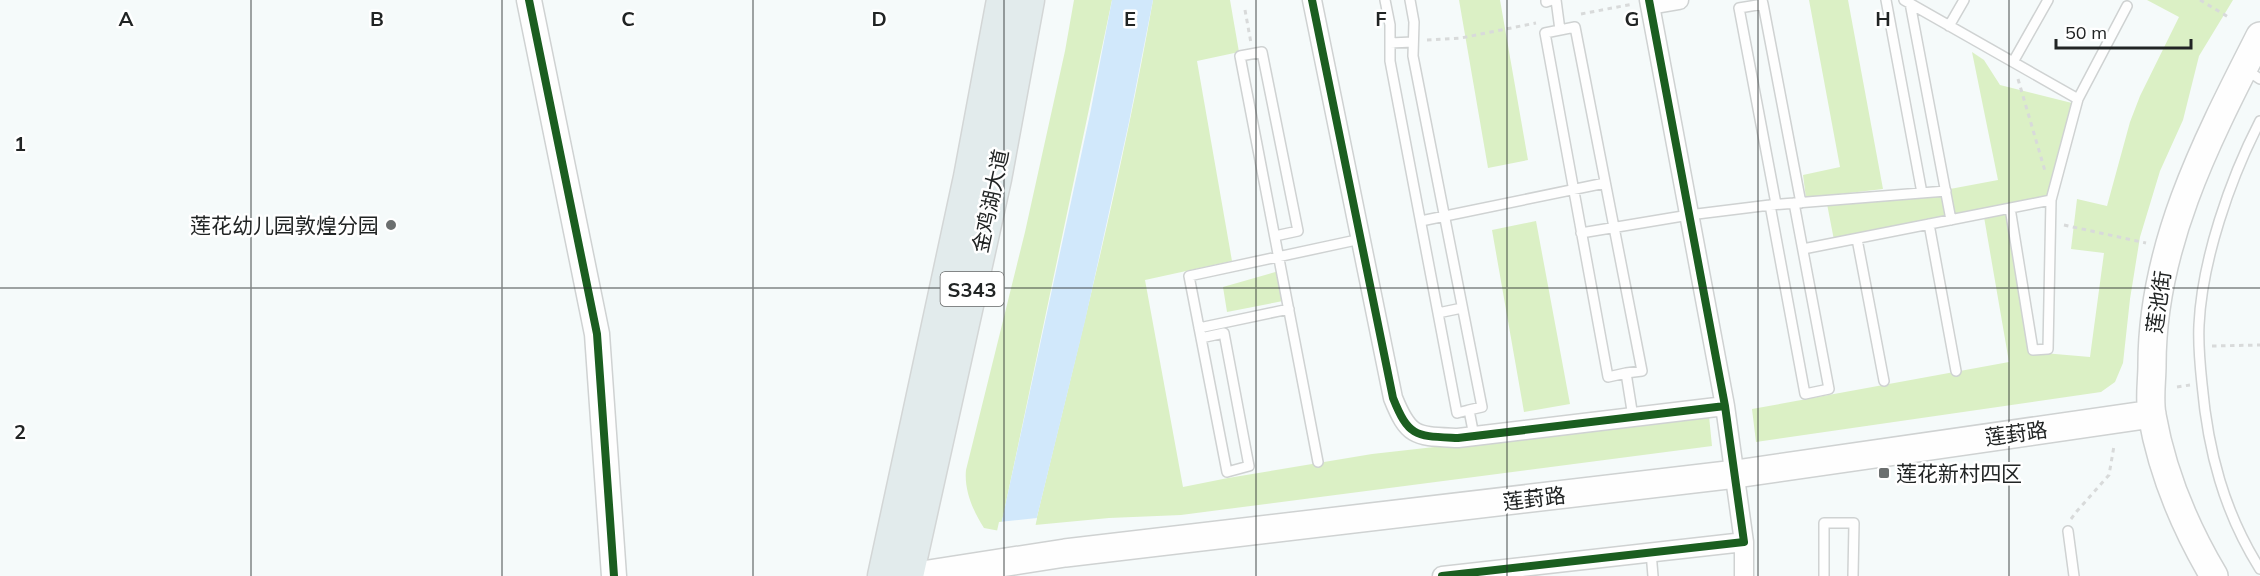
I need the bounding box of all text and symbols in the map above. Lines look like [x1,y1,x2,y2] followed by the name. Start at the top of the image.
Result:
[119,6,134,31] text: A
[370,6,384,31] text: B
[621,6,635,31] text: C
[871,6,887,31] text: D
[1124,6,1136,31] text: E
[1375,6,1387,31] text: F
[1625,6,1639,31] text: G
[1875,6,1891,31] text: H
[2056,12,2191,50] scale bar
[2065,21,2107,44] text: 50 m
[14,131,26,156] text: 1
[966,147,1014,255] street label: 金鸡湖大道
[190,212,379,238] place label: 莲花幼儿园敦煌分园
[384,218,398,232] marker: 莲花幼儿园敦煌分园
[2141,269,2175,335] street label: 莲池街
[940,272,1004,306] road number: S343
[1983,416,2049,450] street label: 莲葑路
[14,419,26,444] text: 2
[1896,460,2022,486] place label: 莲花新村四区
[1877,466,1891,480] marker: 莲花新村四区
[1501,481,1567,515] street label: 莲葑路

